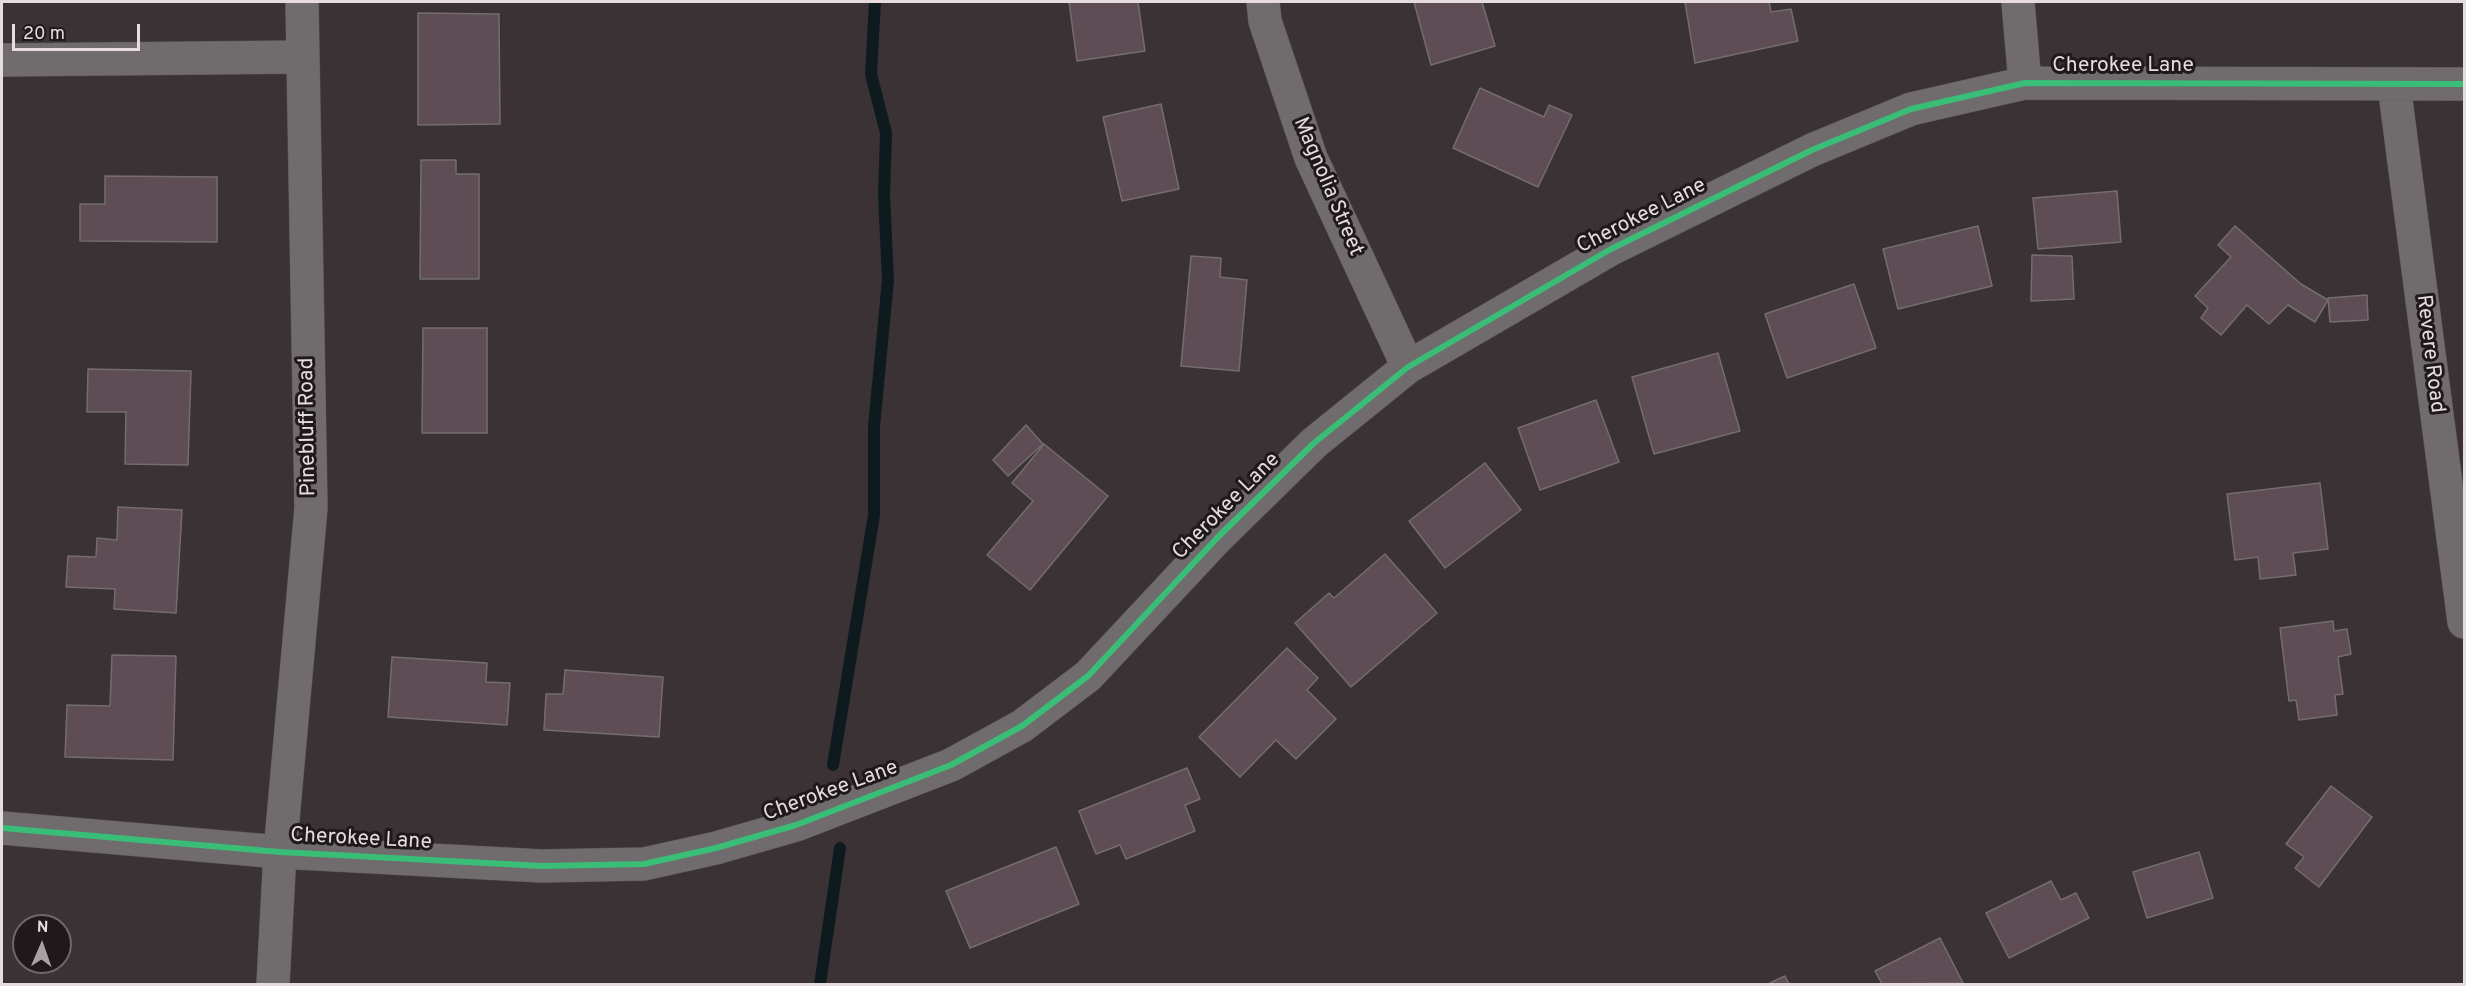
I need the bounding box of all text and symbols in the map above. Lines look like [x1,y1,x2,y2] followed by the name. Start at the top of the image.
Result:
[15,12,142,50] scale bar
[23,23,65,46] text: 20 m
[2052,54,2194,80] street label: Cherokee Lane
[1286,114,1368,260] street label: Magnolia Street
[1573,174,1711,260] street label: Cherokee Lane
[2409,293,2449,415] street label: Revere Road
[295,357,323,497] street label: Pinebluff Road
[1168,448,1286,566] street label: Cherokee Lane
[760,756,902,828] street label: Cherokee Lane
[290,824,432,856] street label: Cherokee Lane
[12,914,72,974] north arrow
[36,918,49,938] text: N

